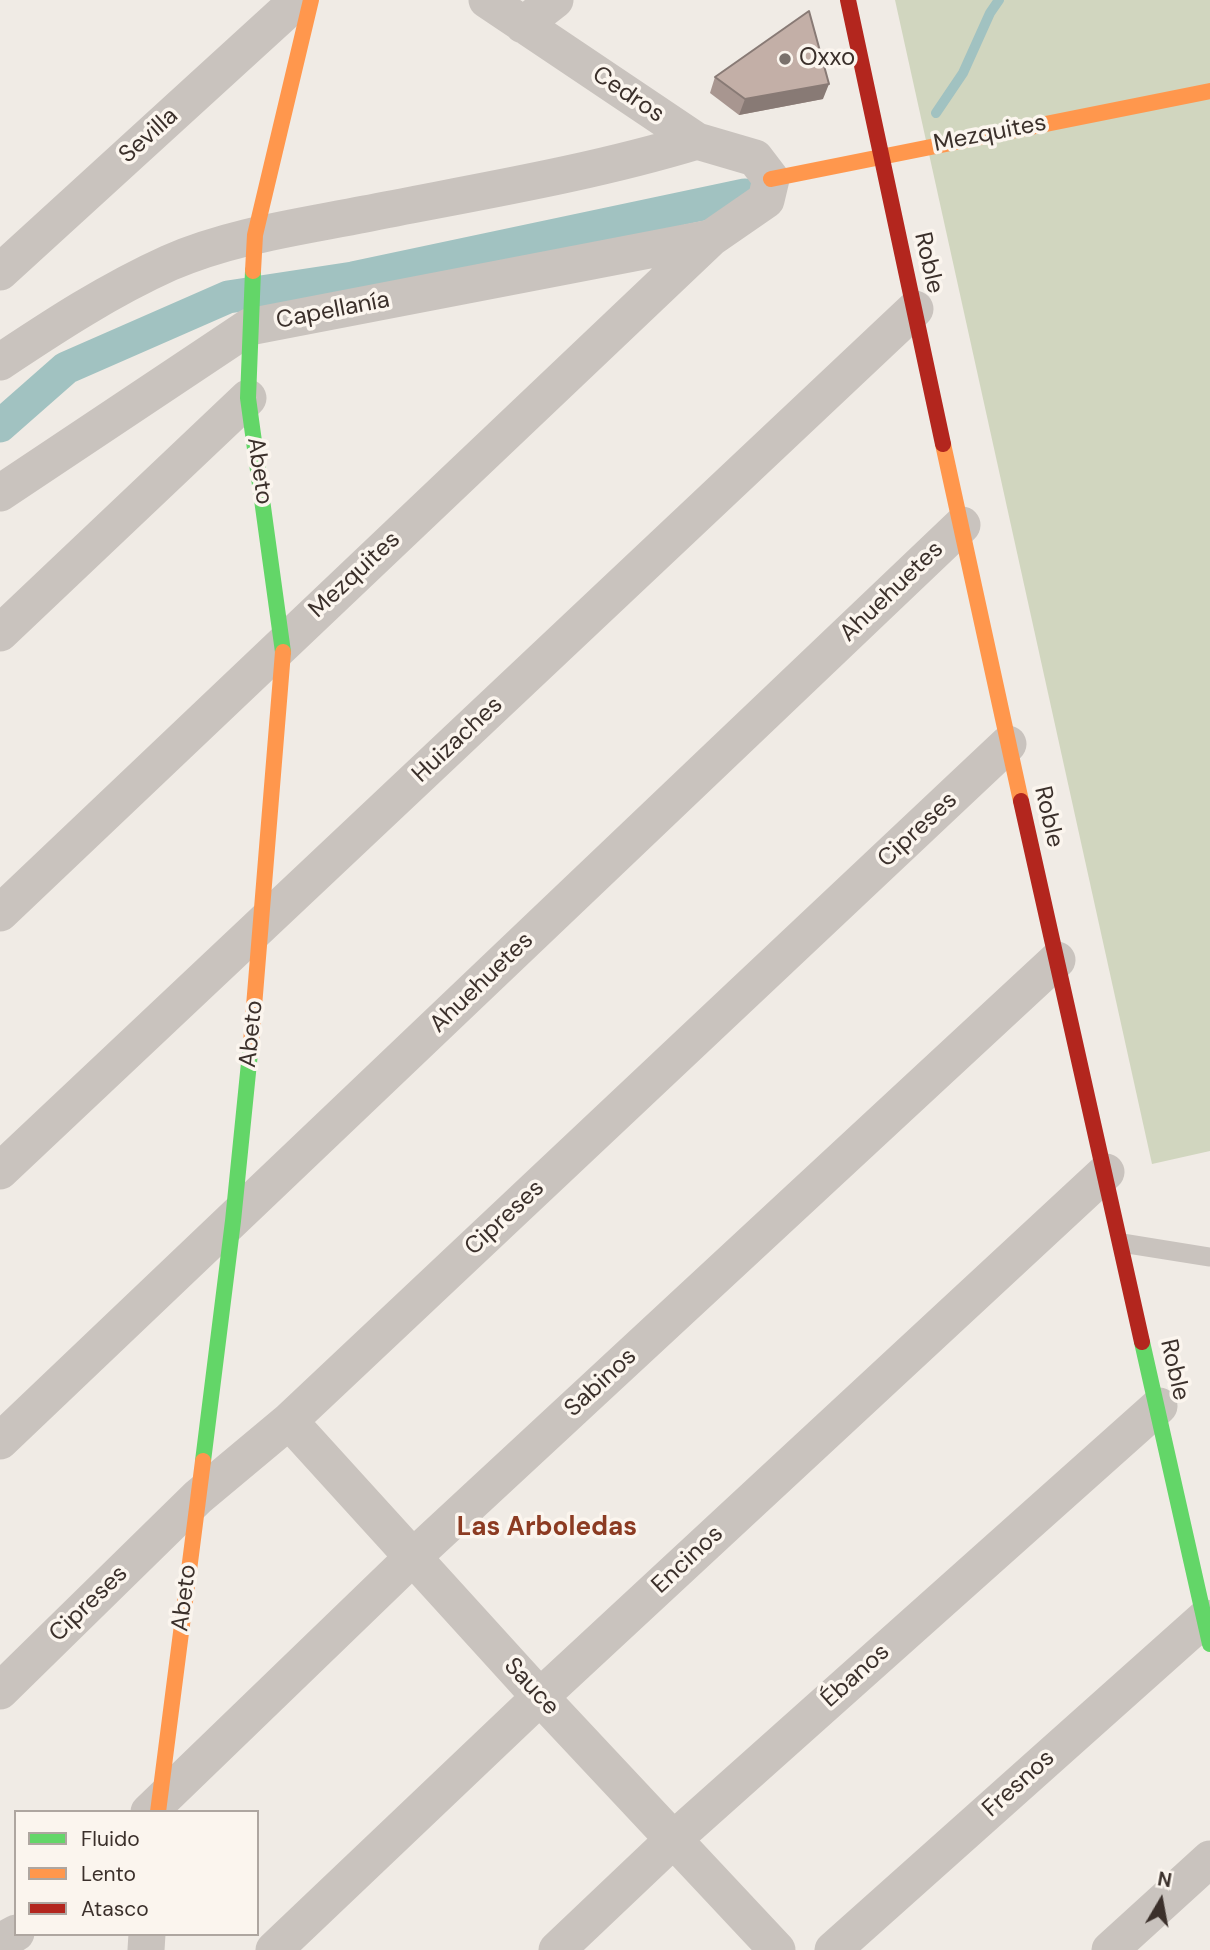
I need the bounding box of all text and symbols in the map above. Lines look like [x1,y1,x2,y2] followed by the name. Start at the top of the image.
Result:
[799,45,855,73] place label: Oxxo
[777,51,793,67] marker: Oxxo
[587,61,669,129] street label: Cedros
[114,102,184,170] street label: Sevilla
[931,109,1049,159] street label: Mezquites
[907,230,949,296] street label: Roble
[274,286,392,336] street label: Capellanía
[240,436,278,506] street label: Abeto
[303,526,407,624] street label: Mezquites
[834,536,950,648] street label: Ahuehuetes
[407,691,509,789] street label: Huizaches
[1027,784,1069,850] street label: Roble
[872,786,964,874] street label: Cipreses
[424,927,540,1039] street label: Ahuehuetes
[234,999,270,1069] street label: Abeto
[459,1174,551,1262] street label: Cipreses
[1153,1337,1195,1403] street label: Roble
[559,1343,643,1423] street label: Sabinos
[457,1512,637,1544] district label: Las Arboledas
[646,1520,730,1600] street label: Encinos
[44,1560,134,1648] street label: Cipreses
[167,1563,203,1633] street label: Abeto
[816,1638,896,1714] street label: Ébanos
[497,1652,565,1722] street label: Sauce
[977,1744,1061,1824] street label: Fresnos
[14,1810,259,1936] legend
[81,1825,140,1853] text: Fluido
[81,1860,136,1888] text: Lento
[1126,1866,1196,1936] north arrow
[1156,1866,1174,1893] text: N
[81,1895,149,1923] text: Atasco

